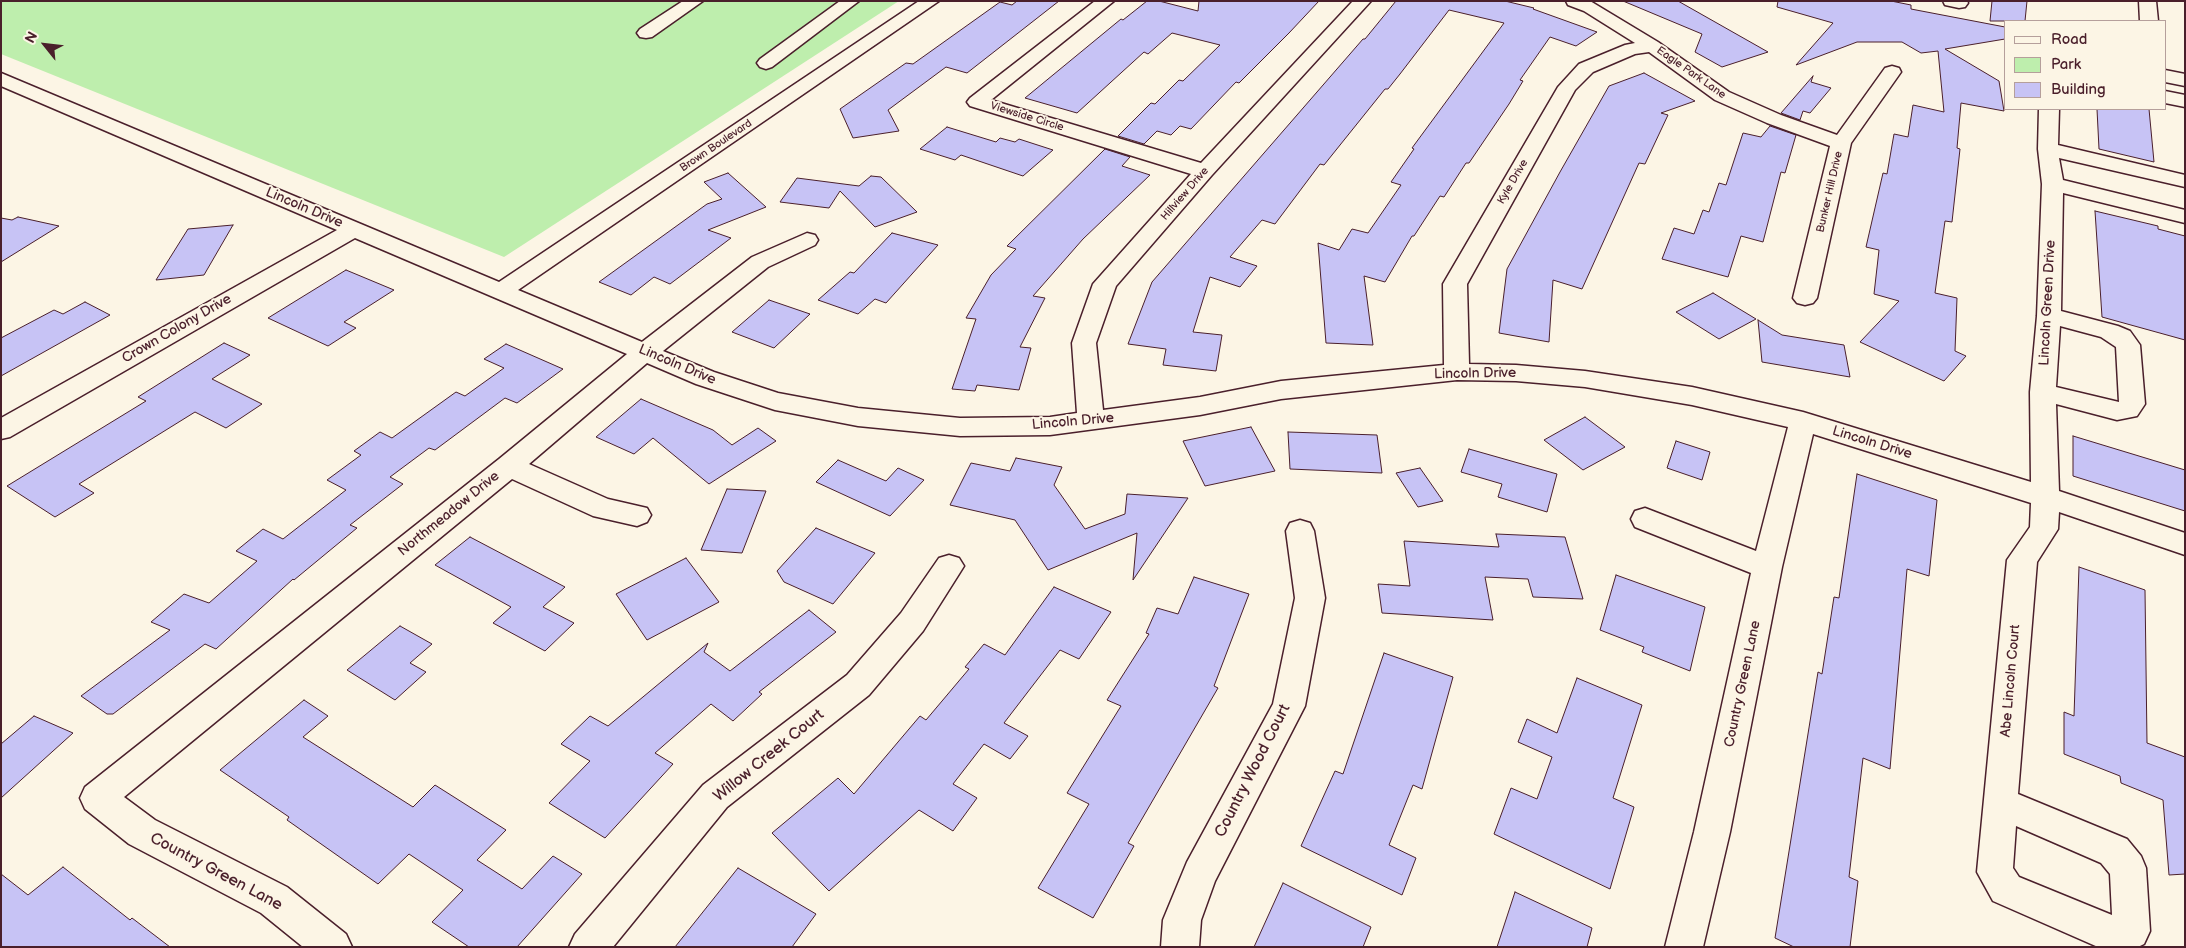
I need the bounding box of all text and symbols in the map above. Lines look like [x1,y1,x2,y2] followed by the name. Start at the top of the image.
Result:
[20,20,70,70] north arrow
[2004,20,2166,110] legend
[21,29,41,46] text: N
[2051,30,2087,49] text: Road
[1654,44,1728,102] street label: Eagle Park Lane
[2051,55,2081,74] text: Park
[2051,80,2106,99] text: Building
[989,100,1065,134] street label: Viewside Circle
[677,117,755,175] street label: Brown Boulevard
[1814,150,1846,234] street label: Bunker Hill Drive
[1495,157,1531,207] street label: Kyle Drive
[1158,165,1212,223] street label: Hillview Drive
[263,184,345,232] street label: Lincoln Drive
[2036,240,2060,366] street label: Lincoln Green Drive
[119,291,235,367] street label: Crown Colony Drive
[636,341,718,389] street label: Lincoln Drive
[1434,365,1516,383] street label: Lincoln Drive
[1031,410,1115,434] street label: Lincoln Drive
[1830,423,1914,463] street label: Lincoln Drive
[395,468,503,560] street label: Northmeadow Drive
[1721,619,1765,749] street label: Country Green Lane
[1998,624,2024,738] street label: Abe Lincoln Court
[1211,701,1295,841] street label: Country Wood Court
[710,706,828,806] street label: Willow Creek Court
[146,829,286,915] street label: Country Green Lane

